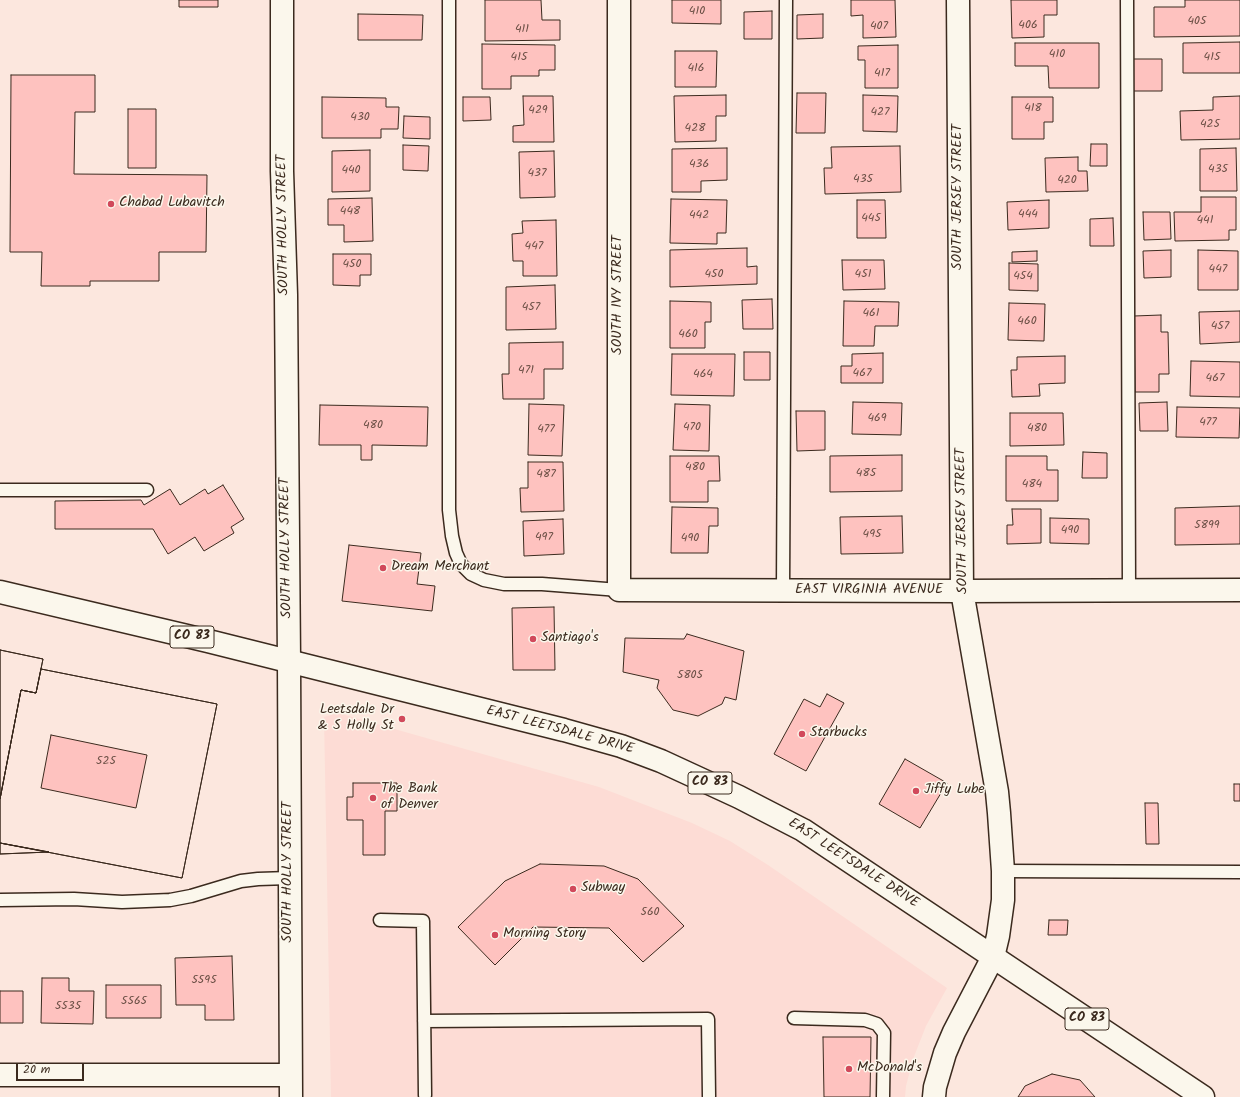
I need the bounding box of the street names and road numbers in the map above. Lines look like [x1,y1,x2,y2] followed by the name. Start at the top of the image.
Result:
[951,124,967,270] street label: SOUTH JERSEY STREET
[274,154,294,296] street label: SOUTH HOLLY STREET
[611,235,627,355] street label: SOUTH IVY STREET
[953,448,973,594] street label: SOUTH JERSEY STREET
[277,477,297,619] street label: SOUTH HOLLY STREET
[795,583,943,599] street label: EAST VIRGINIA AVENUE
[170,626,214,648] road number: CO 83
[484,703,636,759] street label: EAST LEETSDALE DRIVE
[688,772,732,794] road number: CO 83
[281,802,297,942] street label: SOUTH HOLLY STREET
[785,815,921,913] street label: EAST LEETSDALE DRIVE
[1065,1008,1109,1030] road number: CO 83

